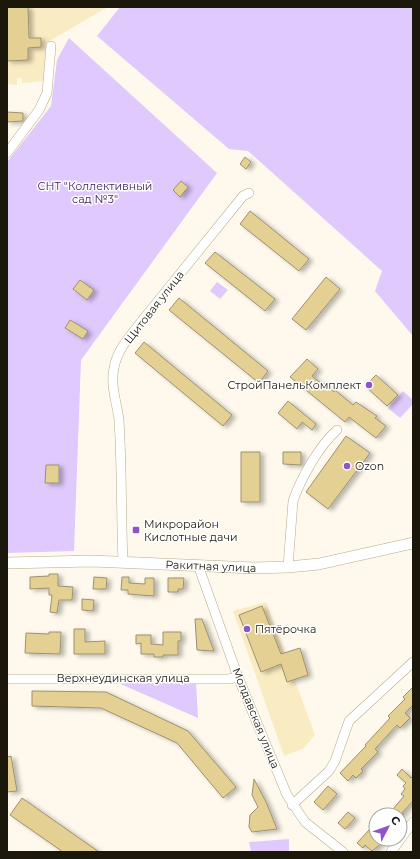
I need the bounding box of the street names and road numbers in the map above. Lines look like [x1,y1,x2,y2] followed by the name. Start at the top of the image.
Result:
[121,268,187,346] street label: Щитовая улица
[165,557,257,575] street label: Ракитная улица
[229,666,283,770] street label: Молдавская улица
[56,671,190,685] street label: Верхнеудинская улица

